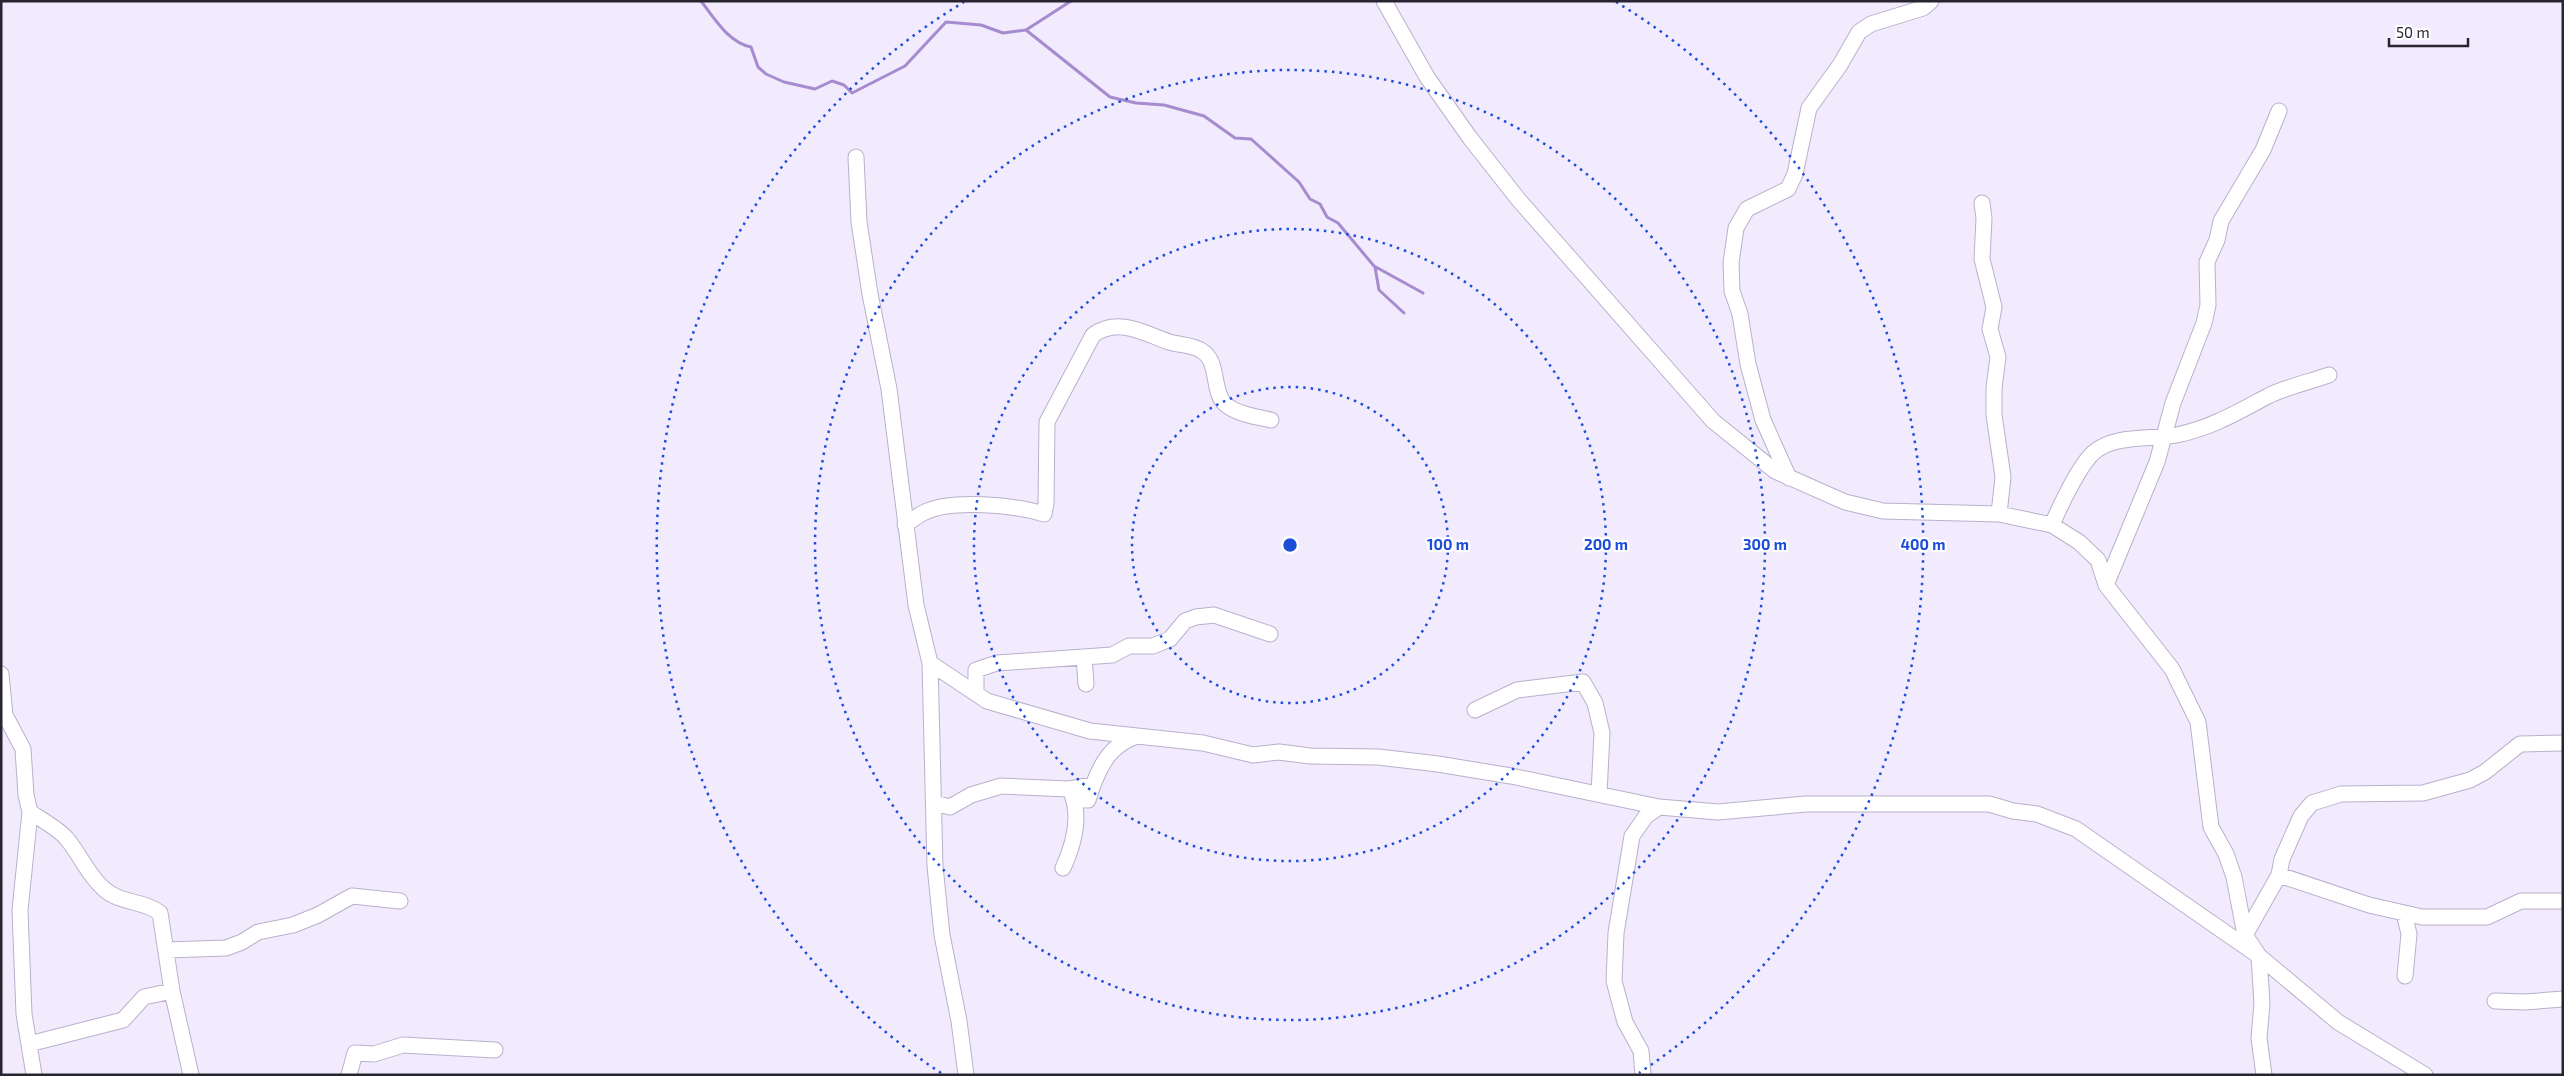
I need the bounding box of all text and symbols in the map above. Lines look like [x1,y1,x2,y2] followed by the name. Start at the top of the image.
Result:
[2389,15,2468,47] scale bar
[2396,23,2430,41] text: 50 m
[1427,535,1469,553] text: 100 m
[1584,535,1628,553] text: 200 m
[1743,535,1787,553] text: 300 m
[1901,535,1945,553] text: 400 m
[1281,536,1299,554] centre of rings

